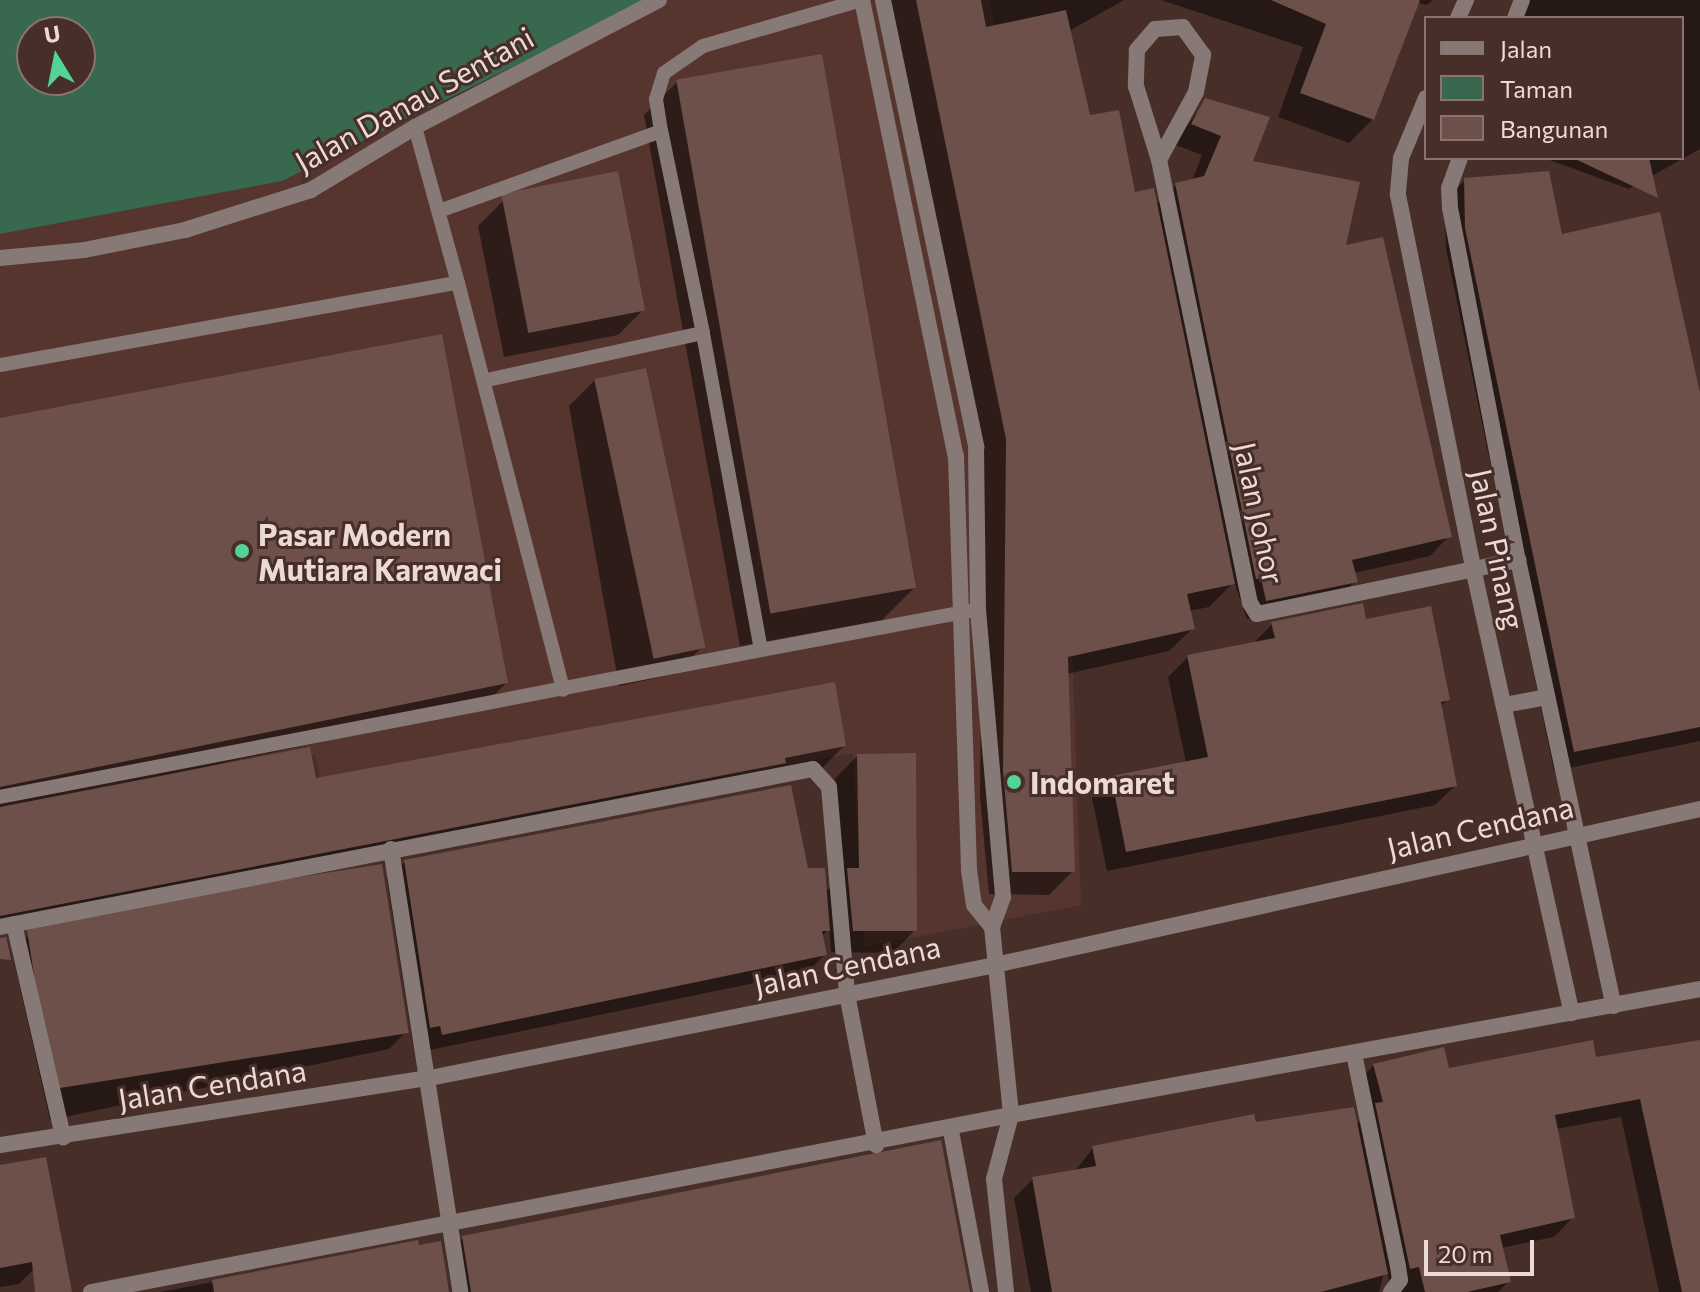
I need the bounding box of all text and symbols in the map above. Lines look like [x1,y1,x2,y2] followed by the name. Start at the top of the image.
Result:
[16,16,96,96] north arrow
[1424,16,1684,160] legend
[288,18,540,180] street label: Jalan Danau Sentani
[42,19,62,49] text: U
[1500,34,1552,63] text: Jalan
[1500,74,1573,103] text: Taman
[1500,114,1608,143] text: Bangunan
[1227,439,1293,587] street label: Jalan Johor
[1463,465,1533,633] street label: Jalan Pinang
[258,516,502,586] place label: Pasar Modern Mutiara Karawaci
[233,542,251,560] marker: Pasar Modern Mutiara Karawaci
[1030,764,1175,800] place label: Indomaret
[1005,773,1023,791] marker: Indomaret
[1383,788,1577,866] street label: Jalan Cendana
[750,928,944,1002] street label: Jalan Cendana
[115,1051,309,1117] street label: Jalan Cendana
[1428,1224,1538,1274] scale bar
[1438,1239,1492,1268] text: 20 m

